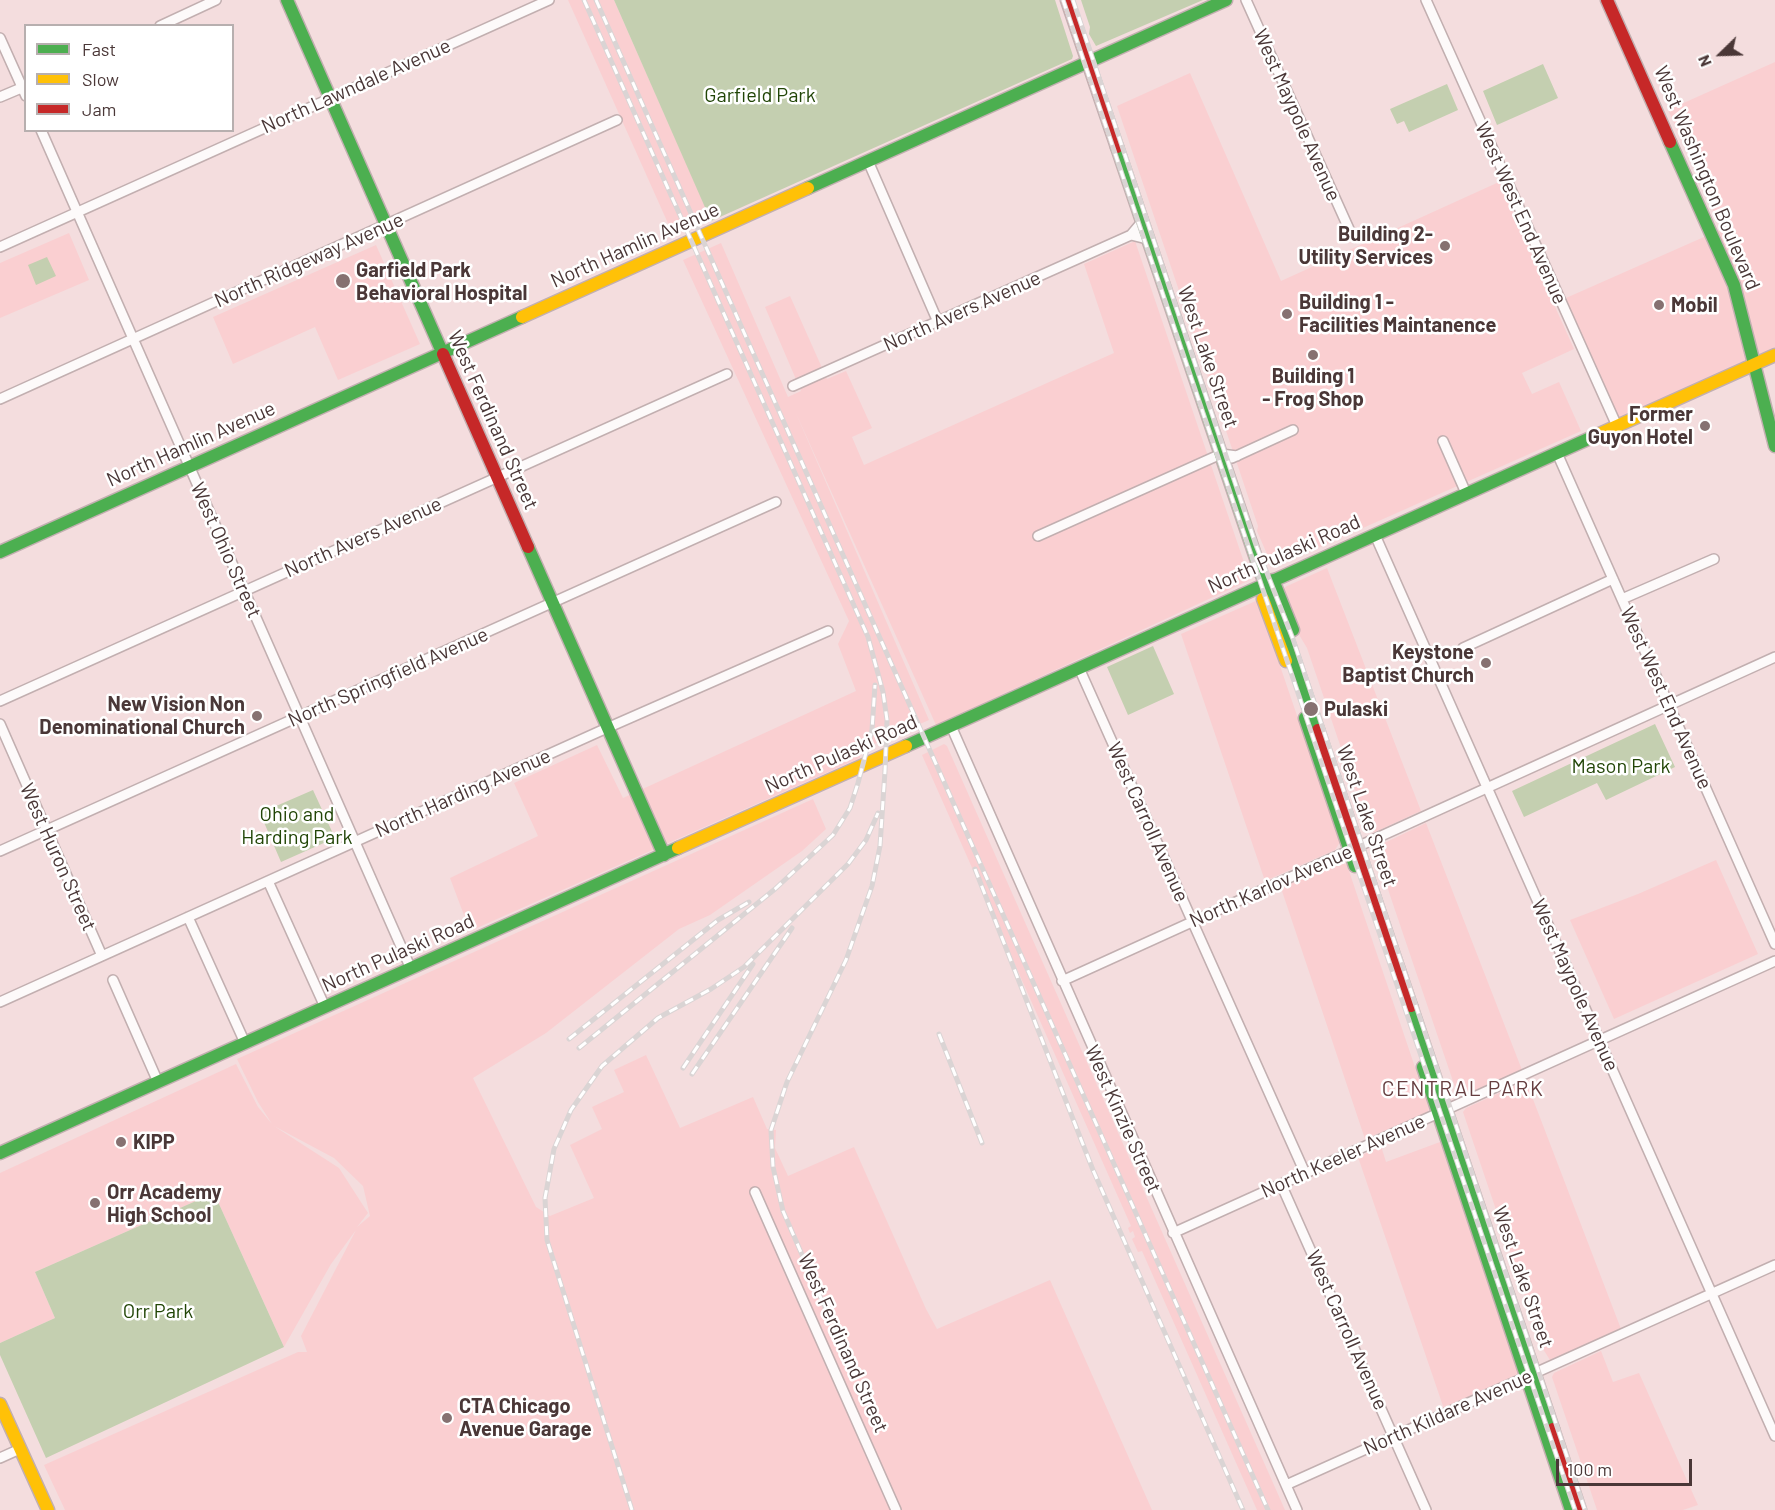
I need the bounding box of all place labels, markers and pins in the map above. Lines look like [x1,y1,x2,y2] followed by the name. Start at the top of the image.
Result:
[1298,222,1433,269] place label: Building 2- Utility Services
[1438,239,1452,253] marker: Building 2- Utility Services
[356,258,527,305] place label: Garfield Park Behavioral Hospital
[334,272,352,290] marker: Garfield Park Behavioral Hospital
[1299,290,1496,337] place label: Building 1 - Facilities Maintanence
[1671,293,1718,317] place label: Mobil
[1652,298,1666,312] marker: Mobil
[1280,307,1294,321] marker: Building 1 - Facilities Maintanence
[1306,348,1320,362] marker: Building 1 - Frog Shop
[1262,364,1364,411] place label: Building 1 - Frog Shop
[1588,402,1693,449] place label: Former Guyon Hotel
[1698,419,1712,433] marker: Former Guyon Hotel
[1342,640,1474,687] place label: Keystone Baptist Church
[1479,656,1493,670] marker: Keystone Baptist Church
[39,692,245,739] place label: New Vision Non Denominational Church
[1324,697,1388,721] place label: Pulaski
[1302,700,1320,718] marker: Pulaski
[250,709,264,723] marker: New Vision Non Denominational Church
[133,1130,175,1154] place label: KIPP
[114,1135,128,1149] marker: KIPP
[107,1180,222,1227] place label: Orr Academy High School
[88,1196,102,1210] marker: Orr Academy High School
[459,1394,592,1441] place label: CTA Chicago Avenue Garage
[440,1411,454,1425] marker: CTA Chicago Avenue Garage

